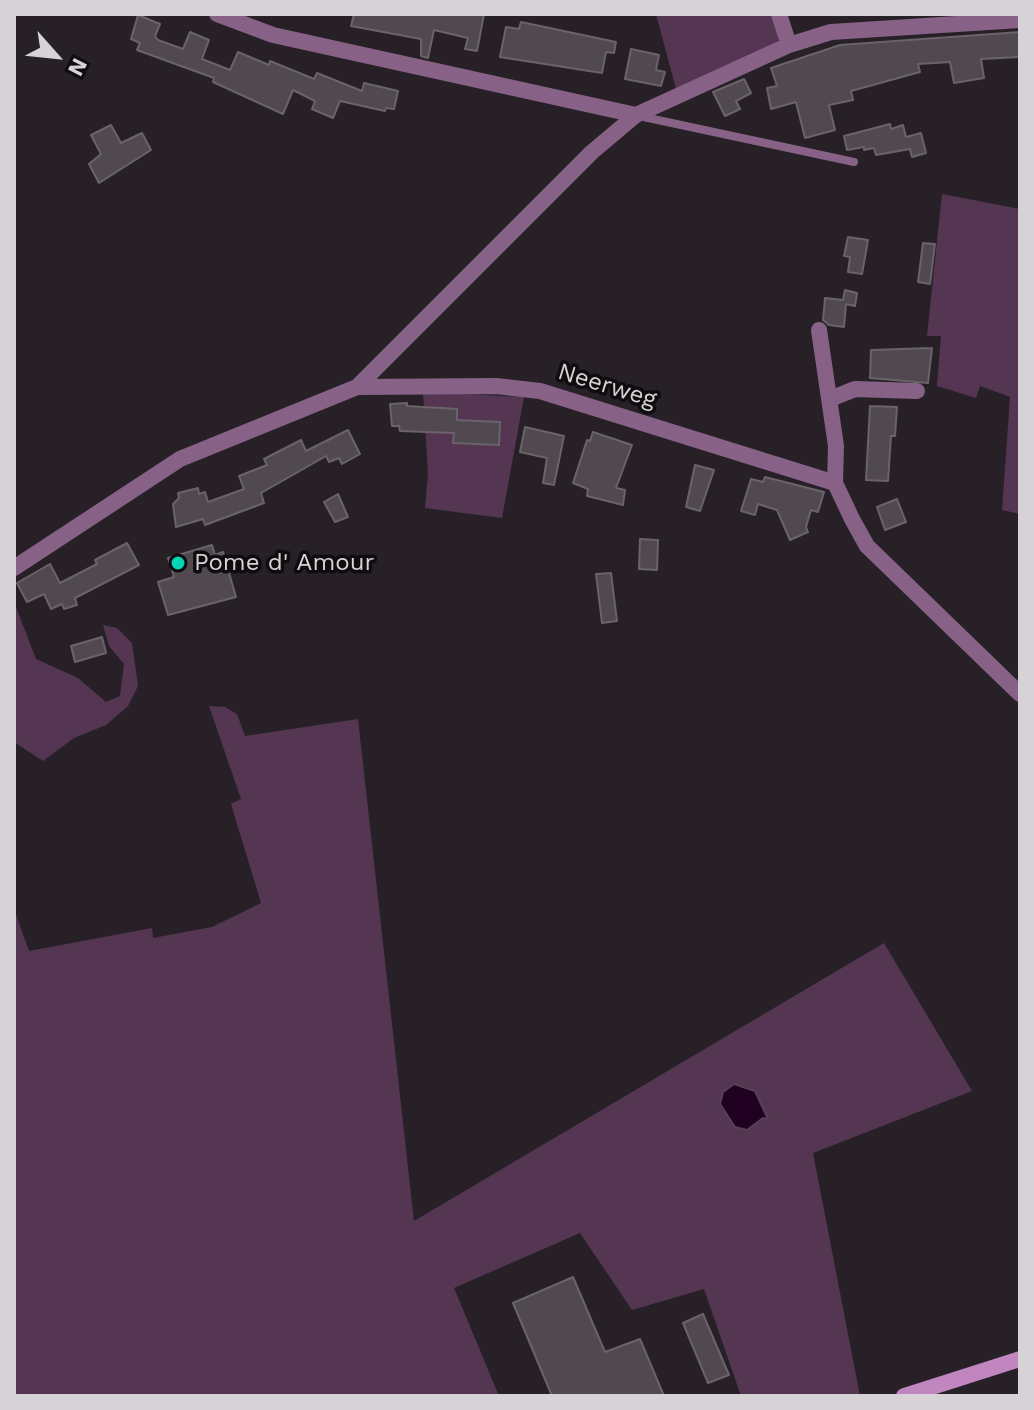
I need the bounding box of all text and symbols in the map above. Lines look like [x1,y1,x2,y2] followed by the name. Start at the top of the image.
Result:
[16,16,96,96] north arrow
[63,54,93,80] text: N
[554,357,660,415] street label: Neerweg
[194,549,374,577] place label: Pome d' Amour
[169,554,187,572] marker: Pome d' Amour

